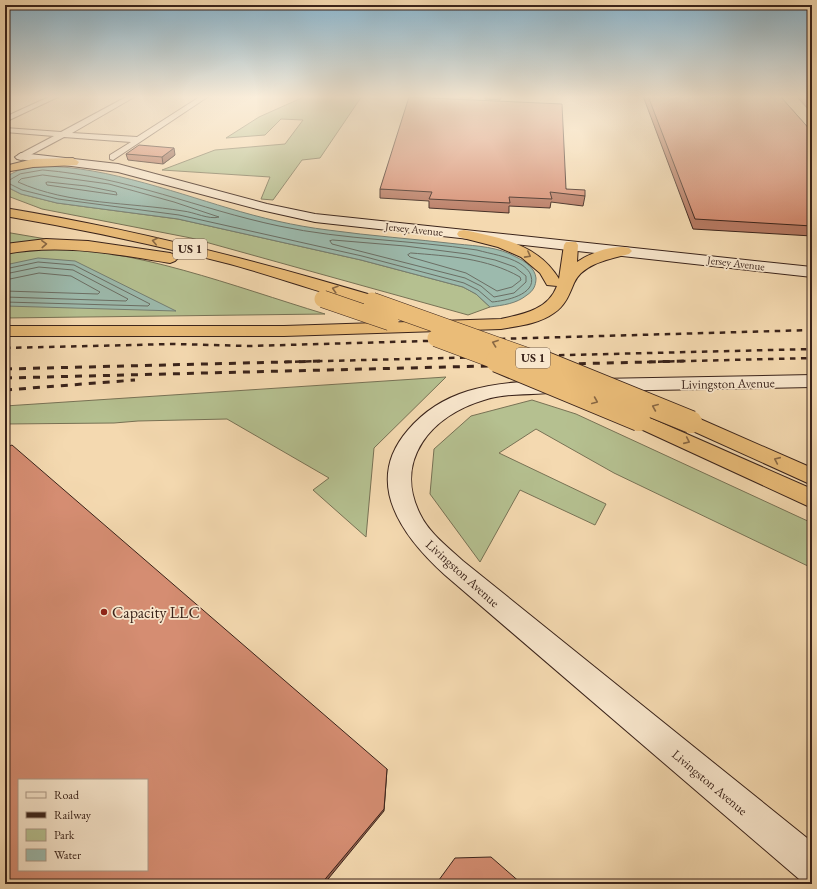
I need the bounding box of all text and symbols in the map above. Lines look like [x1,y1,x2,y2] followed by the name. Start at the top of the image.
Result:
[383,219,444,239] street label: Jersey Avenue
[152,238,159,246] one-way arrow
[41,239,47,248] one-way arrow
[173,239,207,259] road number: US 1
[524,250,531,257] one-way arrow
[705,252,766,274] street label: Jersey Avenue
[332,285,339,294] one-way arrow
[492,340,499,348] one-way arrow
[516,348,550,368] road number: US 1
[681,374,775,393] street label: Livingston Avenue
[591,396,599,404] one-way arrow
[652,404,659,412] one-way arrow
[684,437,691,445] one-way arrow
[773,457,780,465] one-way arrow
[422,536,503,611] street label: Livingston Avenue
[112,602,200,623] place label: Capacity LLC
[99,607,109,617] marker: Capacity LLC
[668,746,751,819] street label: Livingston Avenue
[18,779,148,871] legend
[54,787,80,803] text: Road
[54,807,92,823] text: Railway
[54,827,75,843] text: Park
[54,847,81,863] text: Water

